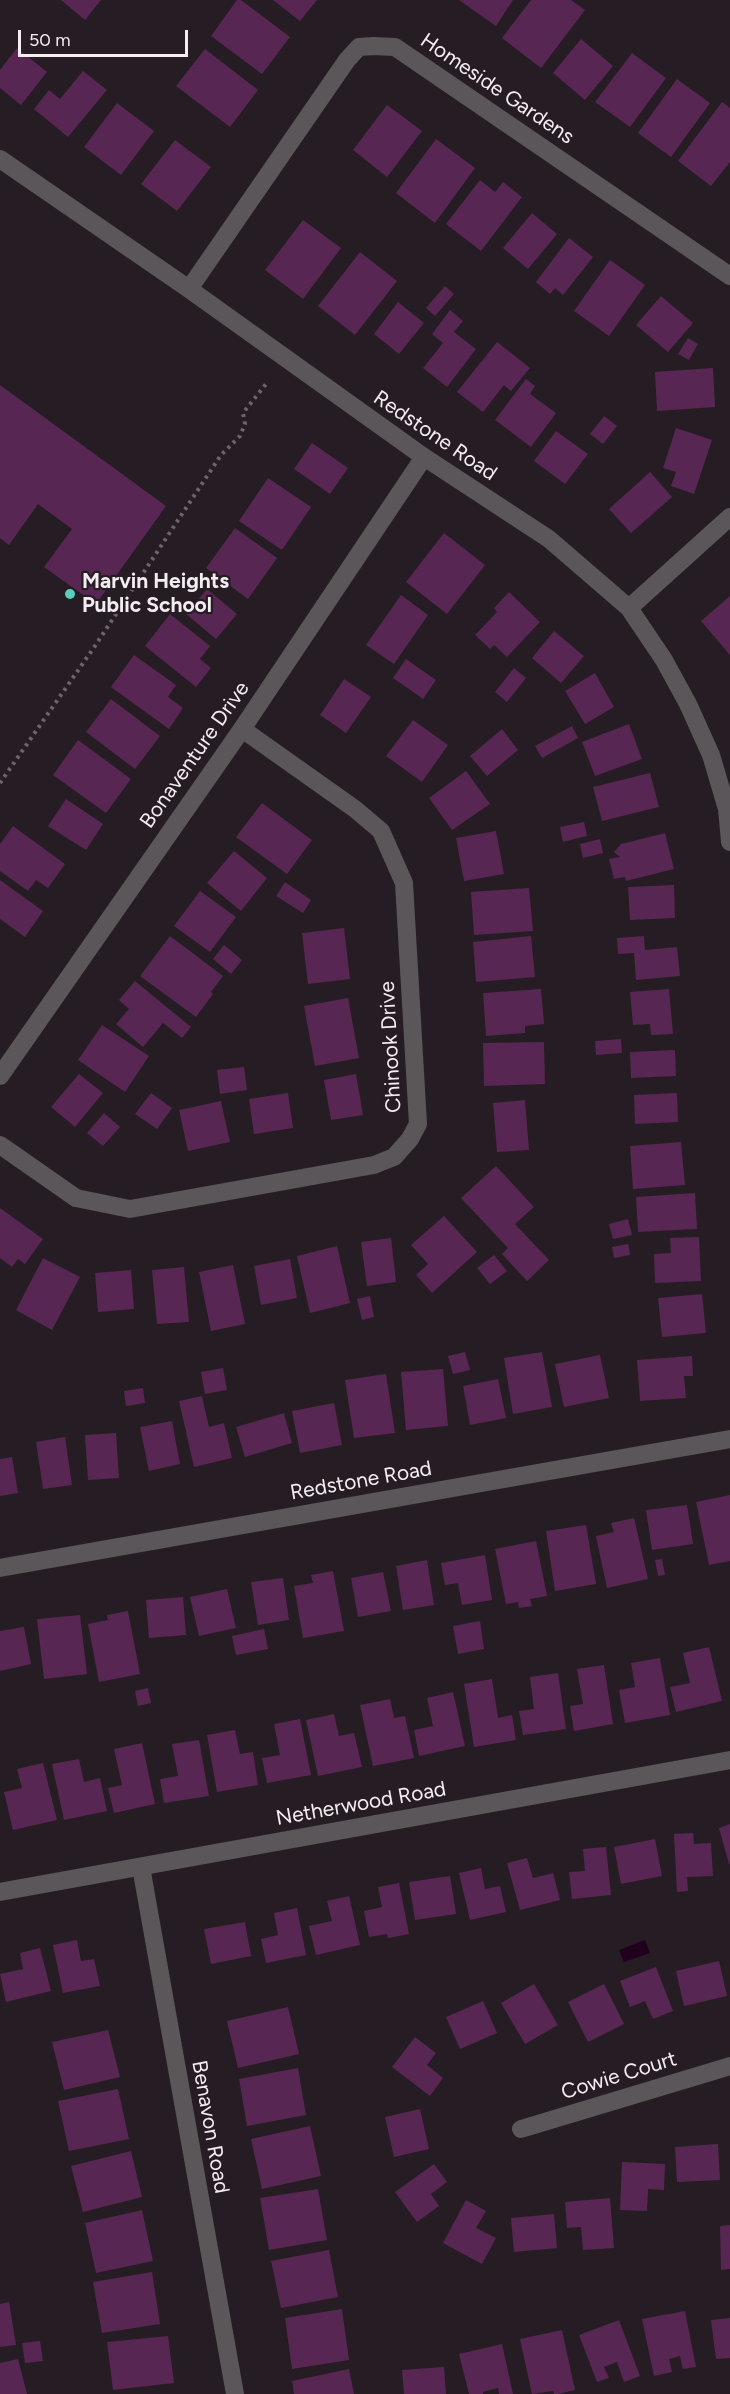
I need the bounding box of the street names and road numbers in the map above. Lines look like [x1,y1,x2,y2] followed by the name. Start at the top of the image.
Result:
[415,28,579,150] street label: Homeside Gardens
[368,385,502,487] street label: Redstone Road
[135,677,255,833] street label: Bonaventure Drive
[375,981,407,1113] street label: Chinook Drive
[288,1456,434,1506] street label: Redstone Road
[274,1777,448,1831] street label: Netherwood Road
[558,2047,680,2105] street label: Cowie Court
[186,2059,234,2195] street label: Benavon Road

